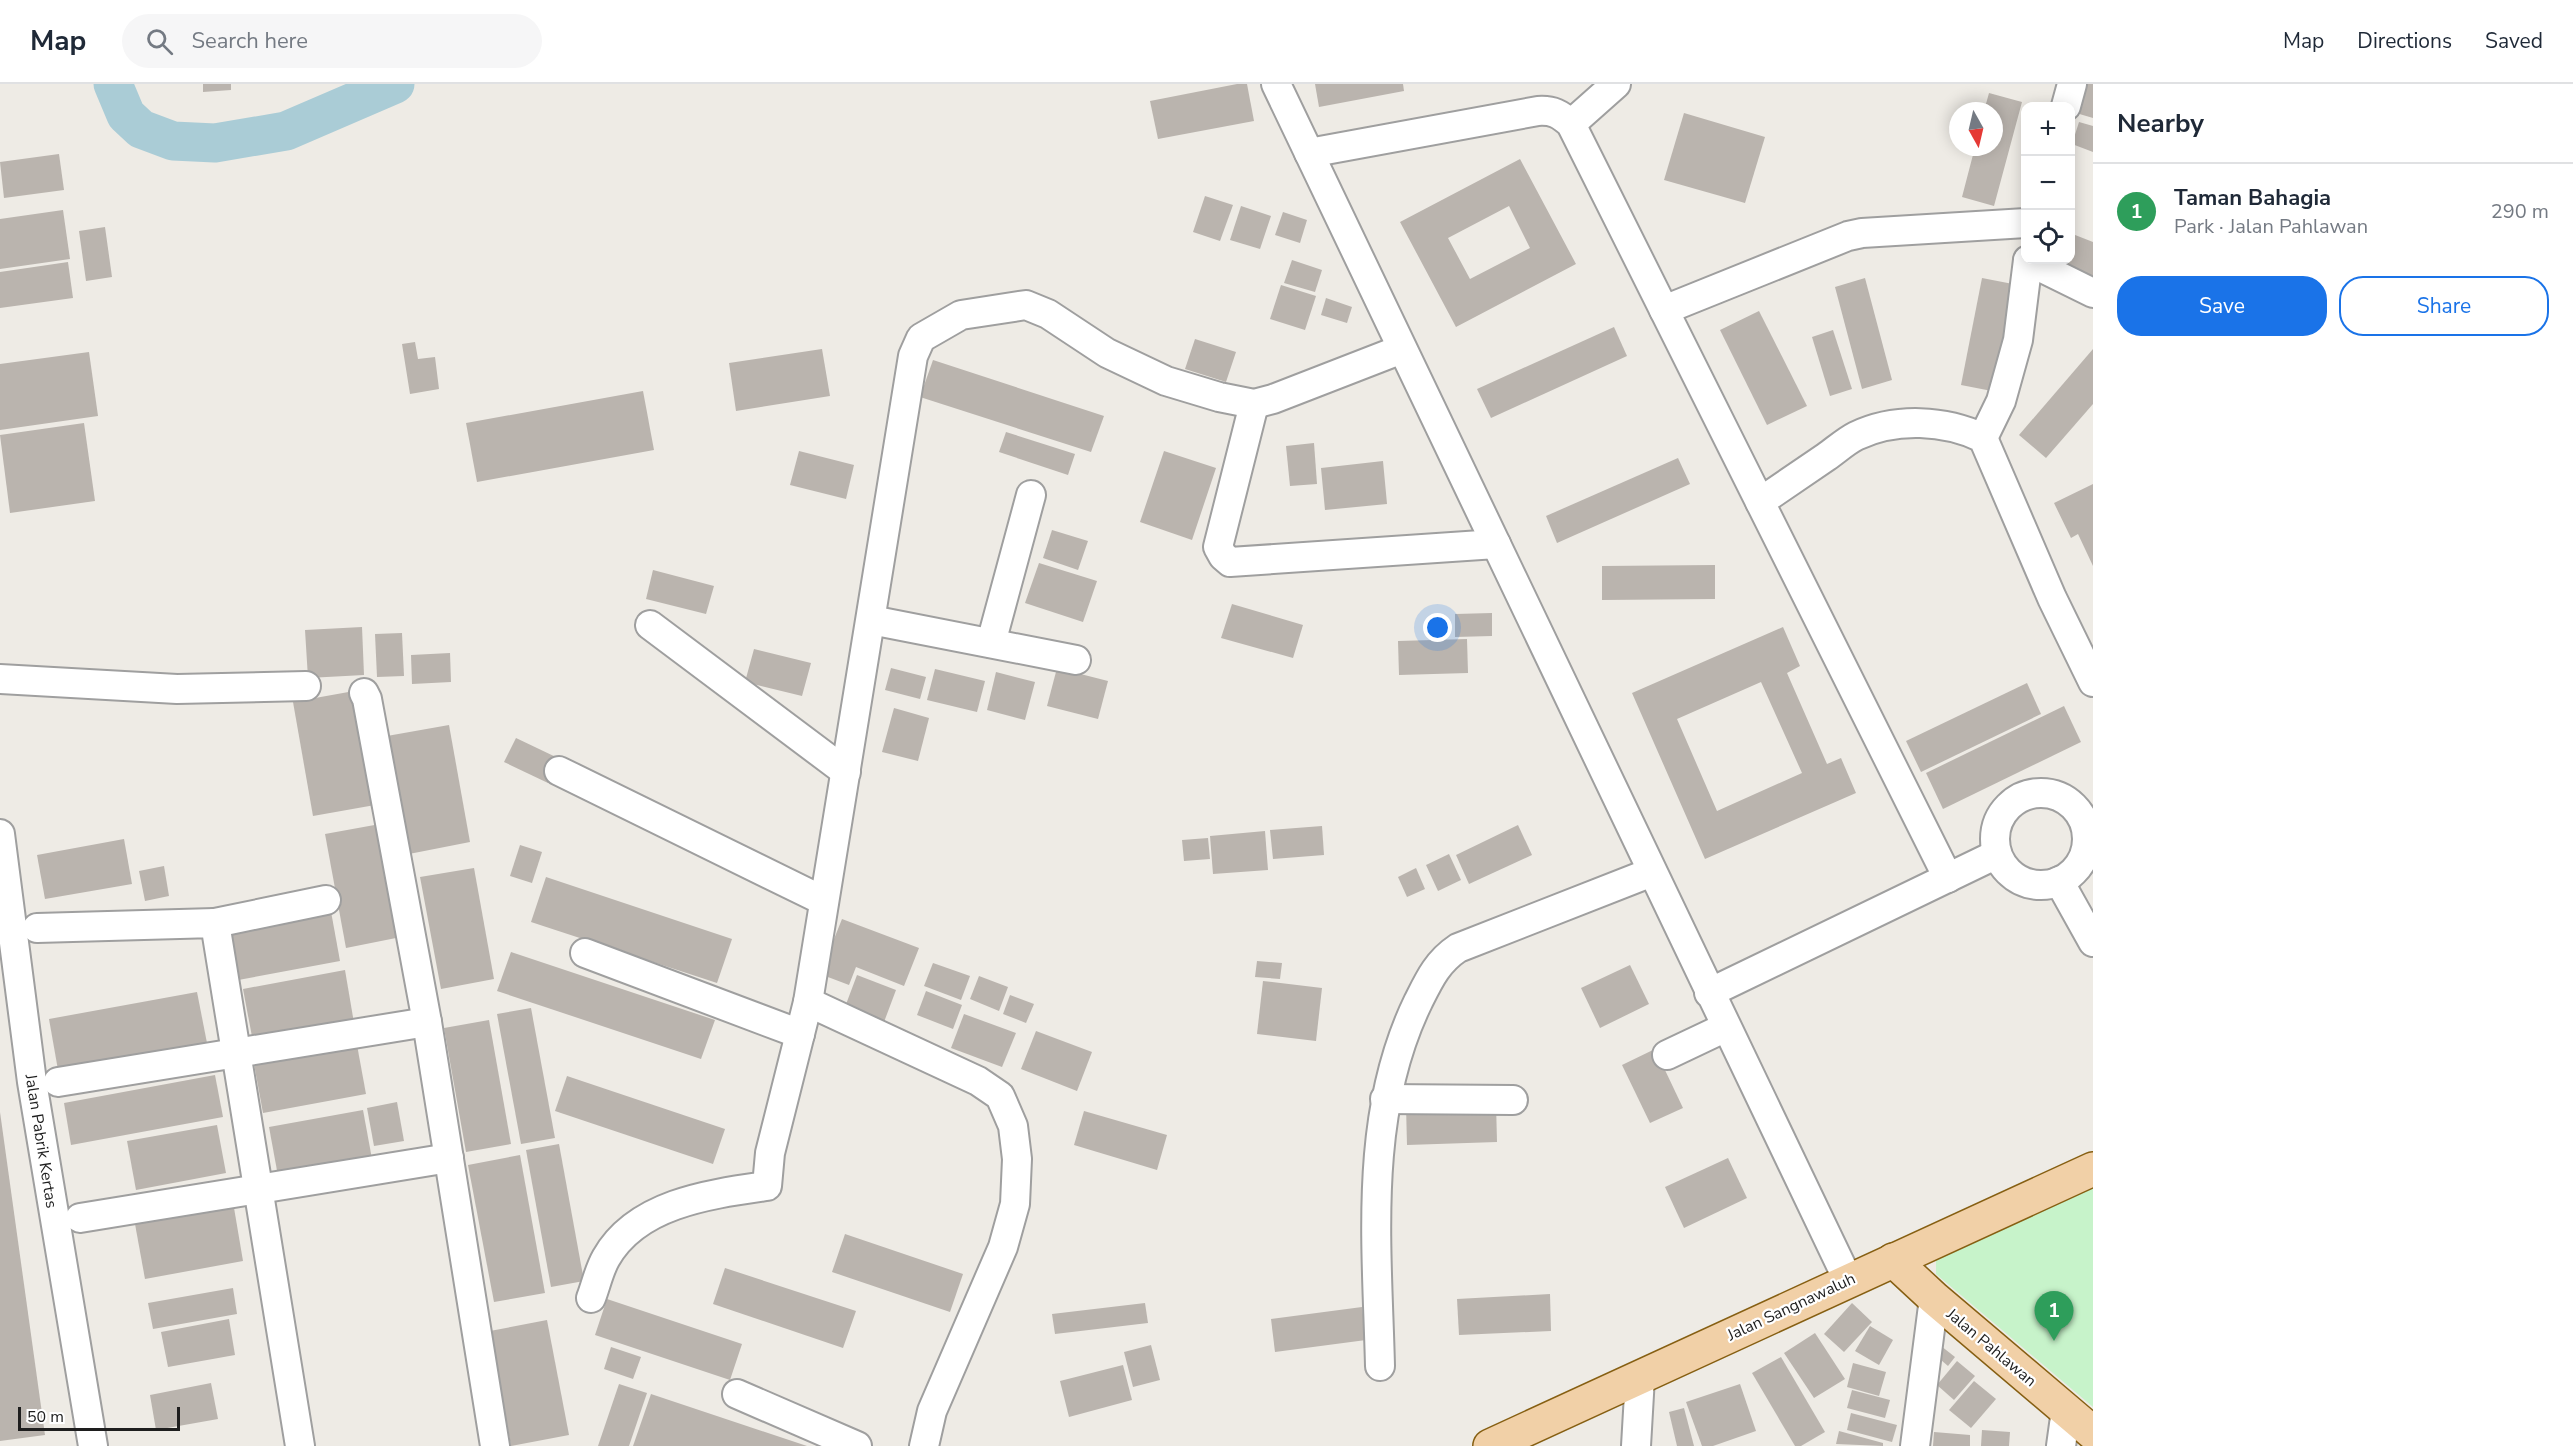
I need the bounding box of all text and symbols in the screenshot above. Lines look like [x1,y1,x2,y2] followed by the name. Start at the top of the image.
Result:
[122,14,542,68] search box
[30,22,86,60] text: Map
[143,25,176,58] icon: search
[191,26,308,56] text: Search here
[2283,27,2324,55] text: Map
[2357,27,2452,55] text: Directions
[2485,27,2543,55] text: Saved
[1949,102,2003,156] north arrow
[2021,102,2075,264] map controls
[2021,102,2075,156] button: +
[2117,106,2204,141] text: Nearby
[2021,156,2075,210] button: −
[2174,183,2331,213] text: Taman Bahagia
[2131,198,2143,225] text: 1
[2491,198,2549,225] text: 290 m
[2021,210,2075,264] button: locate
[2174,213,2368,240] text: Park · Jalan Pahlawan
[2117,276,2327,336] button: Save
[2339,276,2549,336] button: Share
[1423,613,1452,642] your location
[19,1072,62,1210] street label: Jalan Pabrik Kertas
[1723,1268,1859,1347] street label: Jalan Sangnawaluh
[2034,1292,2074,1341] pin: 1
[1941,1303,2041,1392] street label: Jalan Pahlawan
[18,1404,180,1432] scale bar
[27,1406,64,1428] text: 50 m

